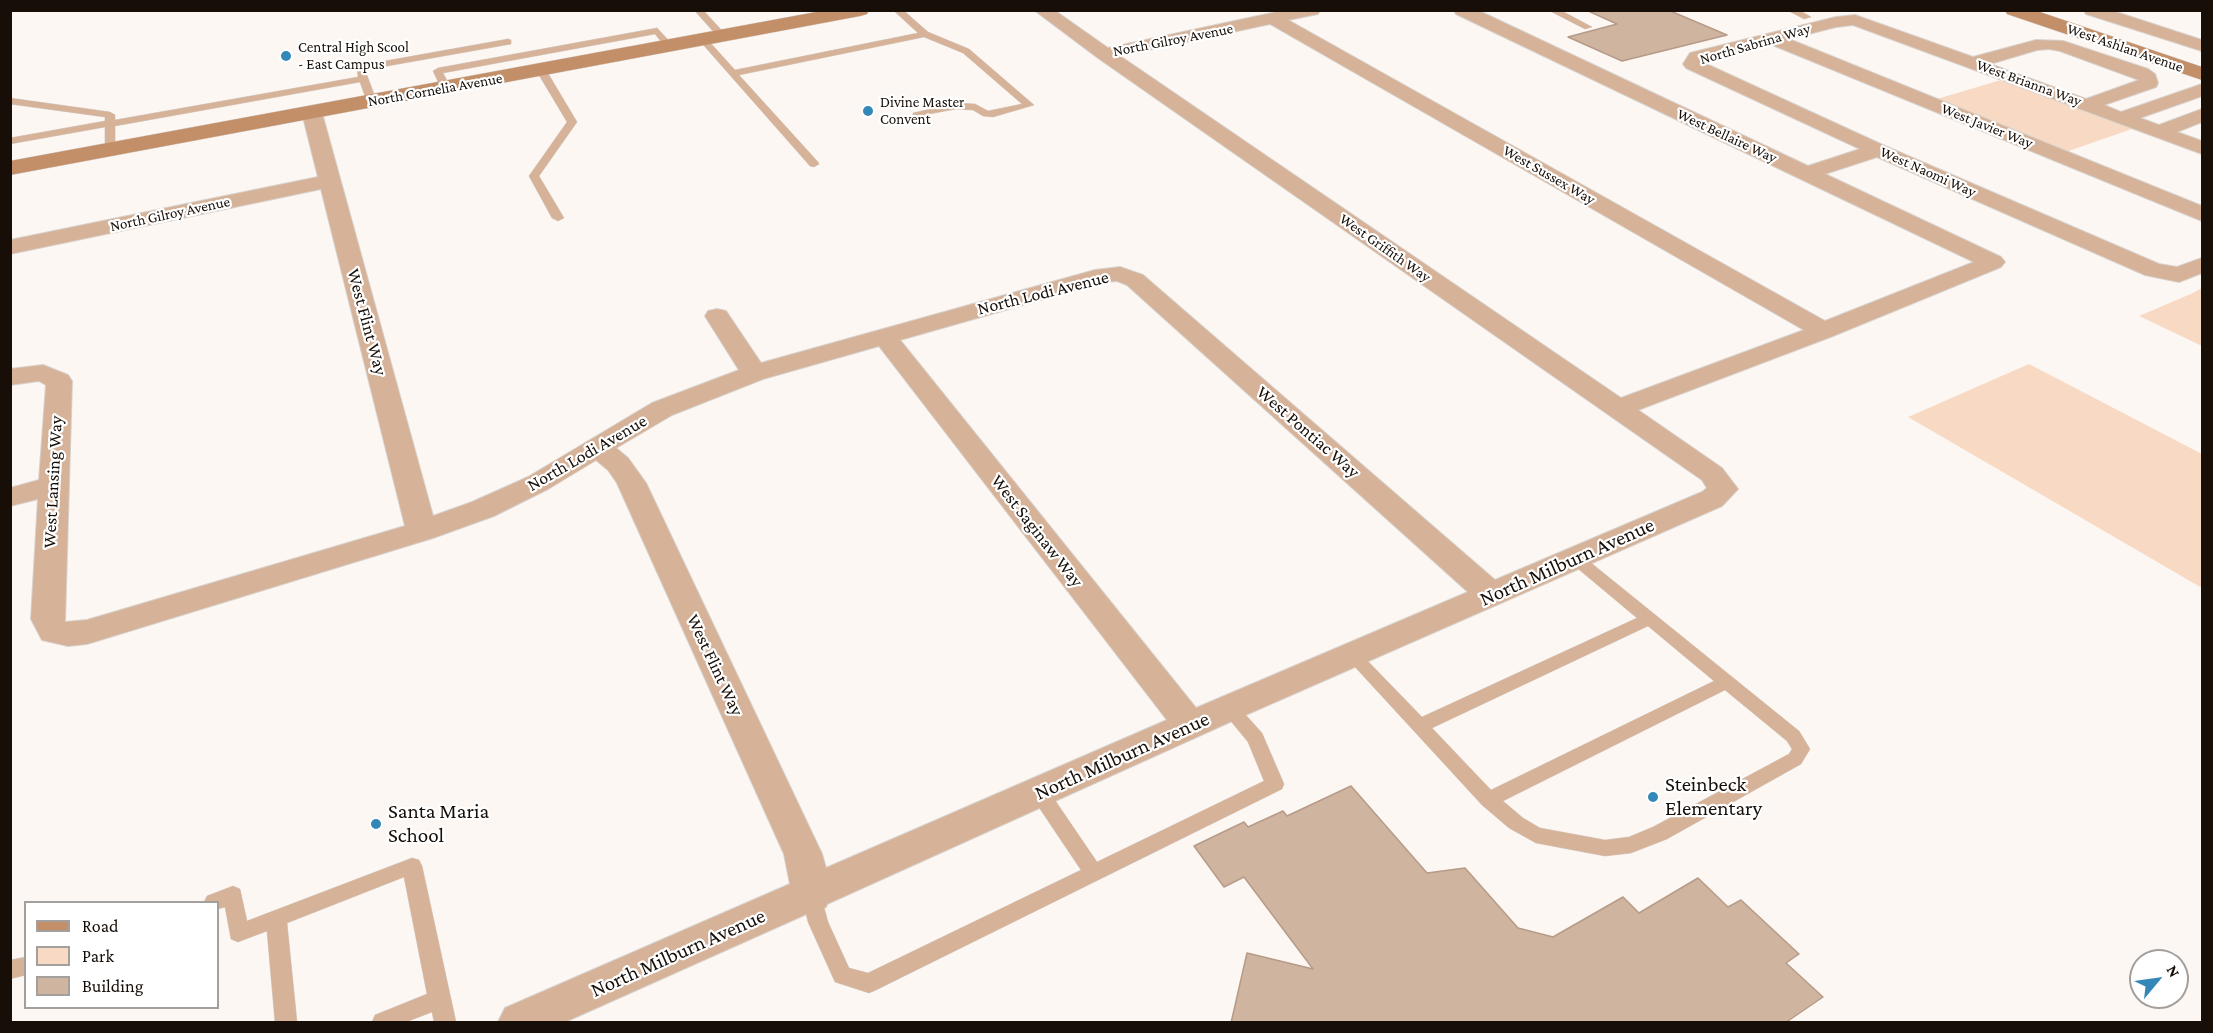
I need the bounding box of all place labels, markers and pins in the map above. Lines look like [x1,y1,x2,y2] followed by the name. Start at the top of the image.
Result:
[298,38,409,73] place label: Central High Scool - East Campus
[279,49,293,63] marker: Central High Scool - East Campus
[880,93,964,128] place label: Divine Master Convent
[861,104,875,118] marker: Divine Master Convent
[1665,772,1762,822] place label: Steinbeck Elementary
[1646,790,1660,804] marker: Steinbeck Elementary
[388,799,489,849] place label: Santa Maria School
[369,817,383,831] marker: Santa Maria School

